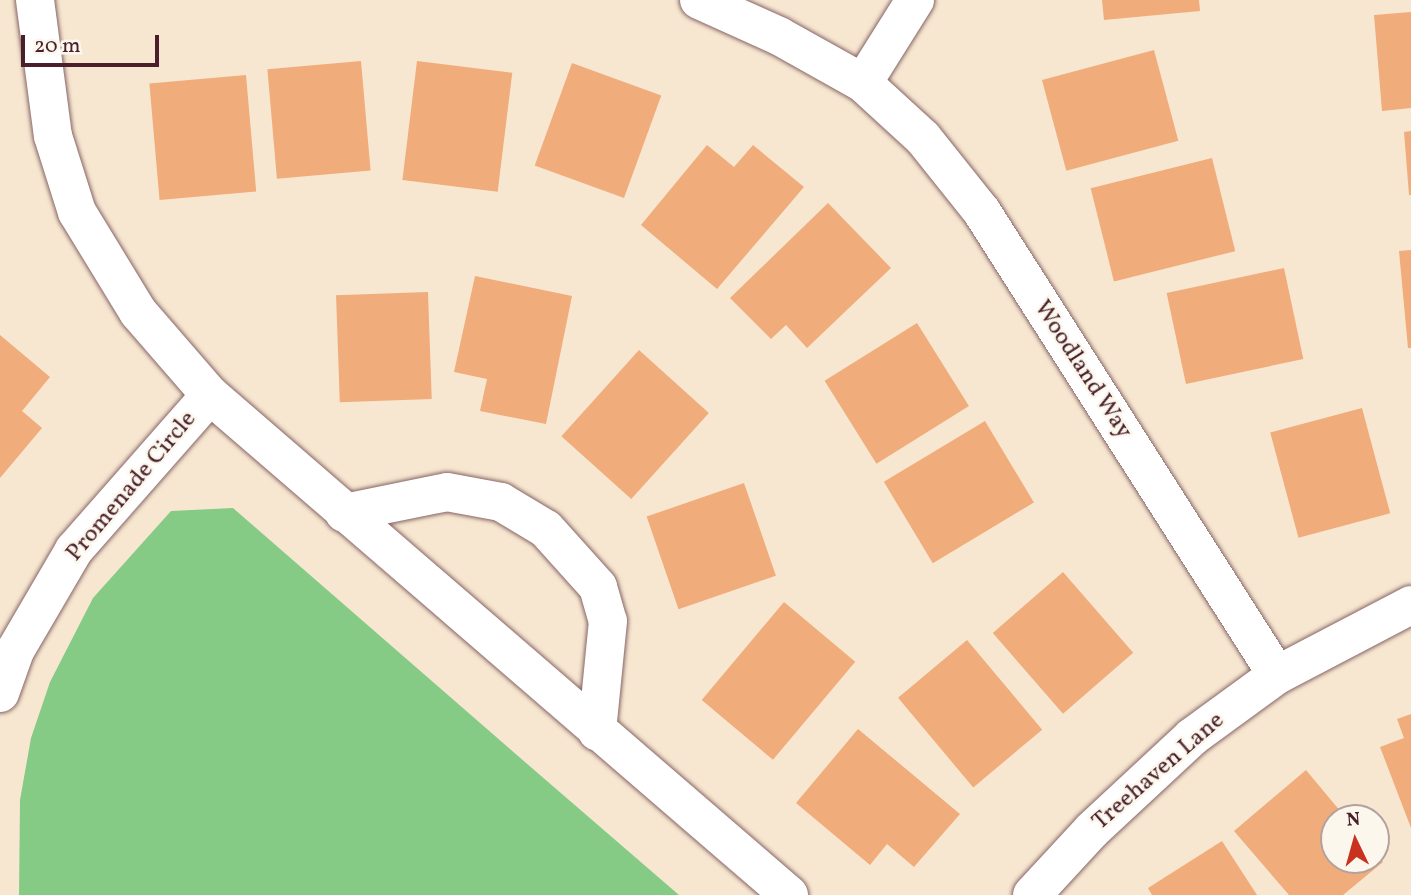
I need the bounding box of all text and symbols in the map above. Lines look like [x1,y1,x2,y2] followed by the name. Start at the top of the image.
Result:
[24,21,163,65] scale bar
[34,32,80,61] text: 20 m
[1026,295,1138,445] street label: Woodland Way
[61,406,203,568] street label: Promenade Circle
[1087,707,1231,837] street label: Treehaven Lane
[1320,804,1390,874] north arrow
[1345,807,1361,834] text: N

